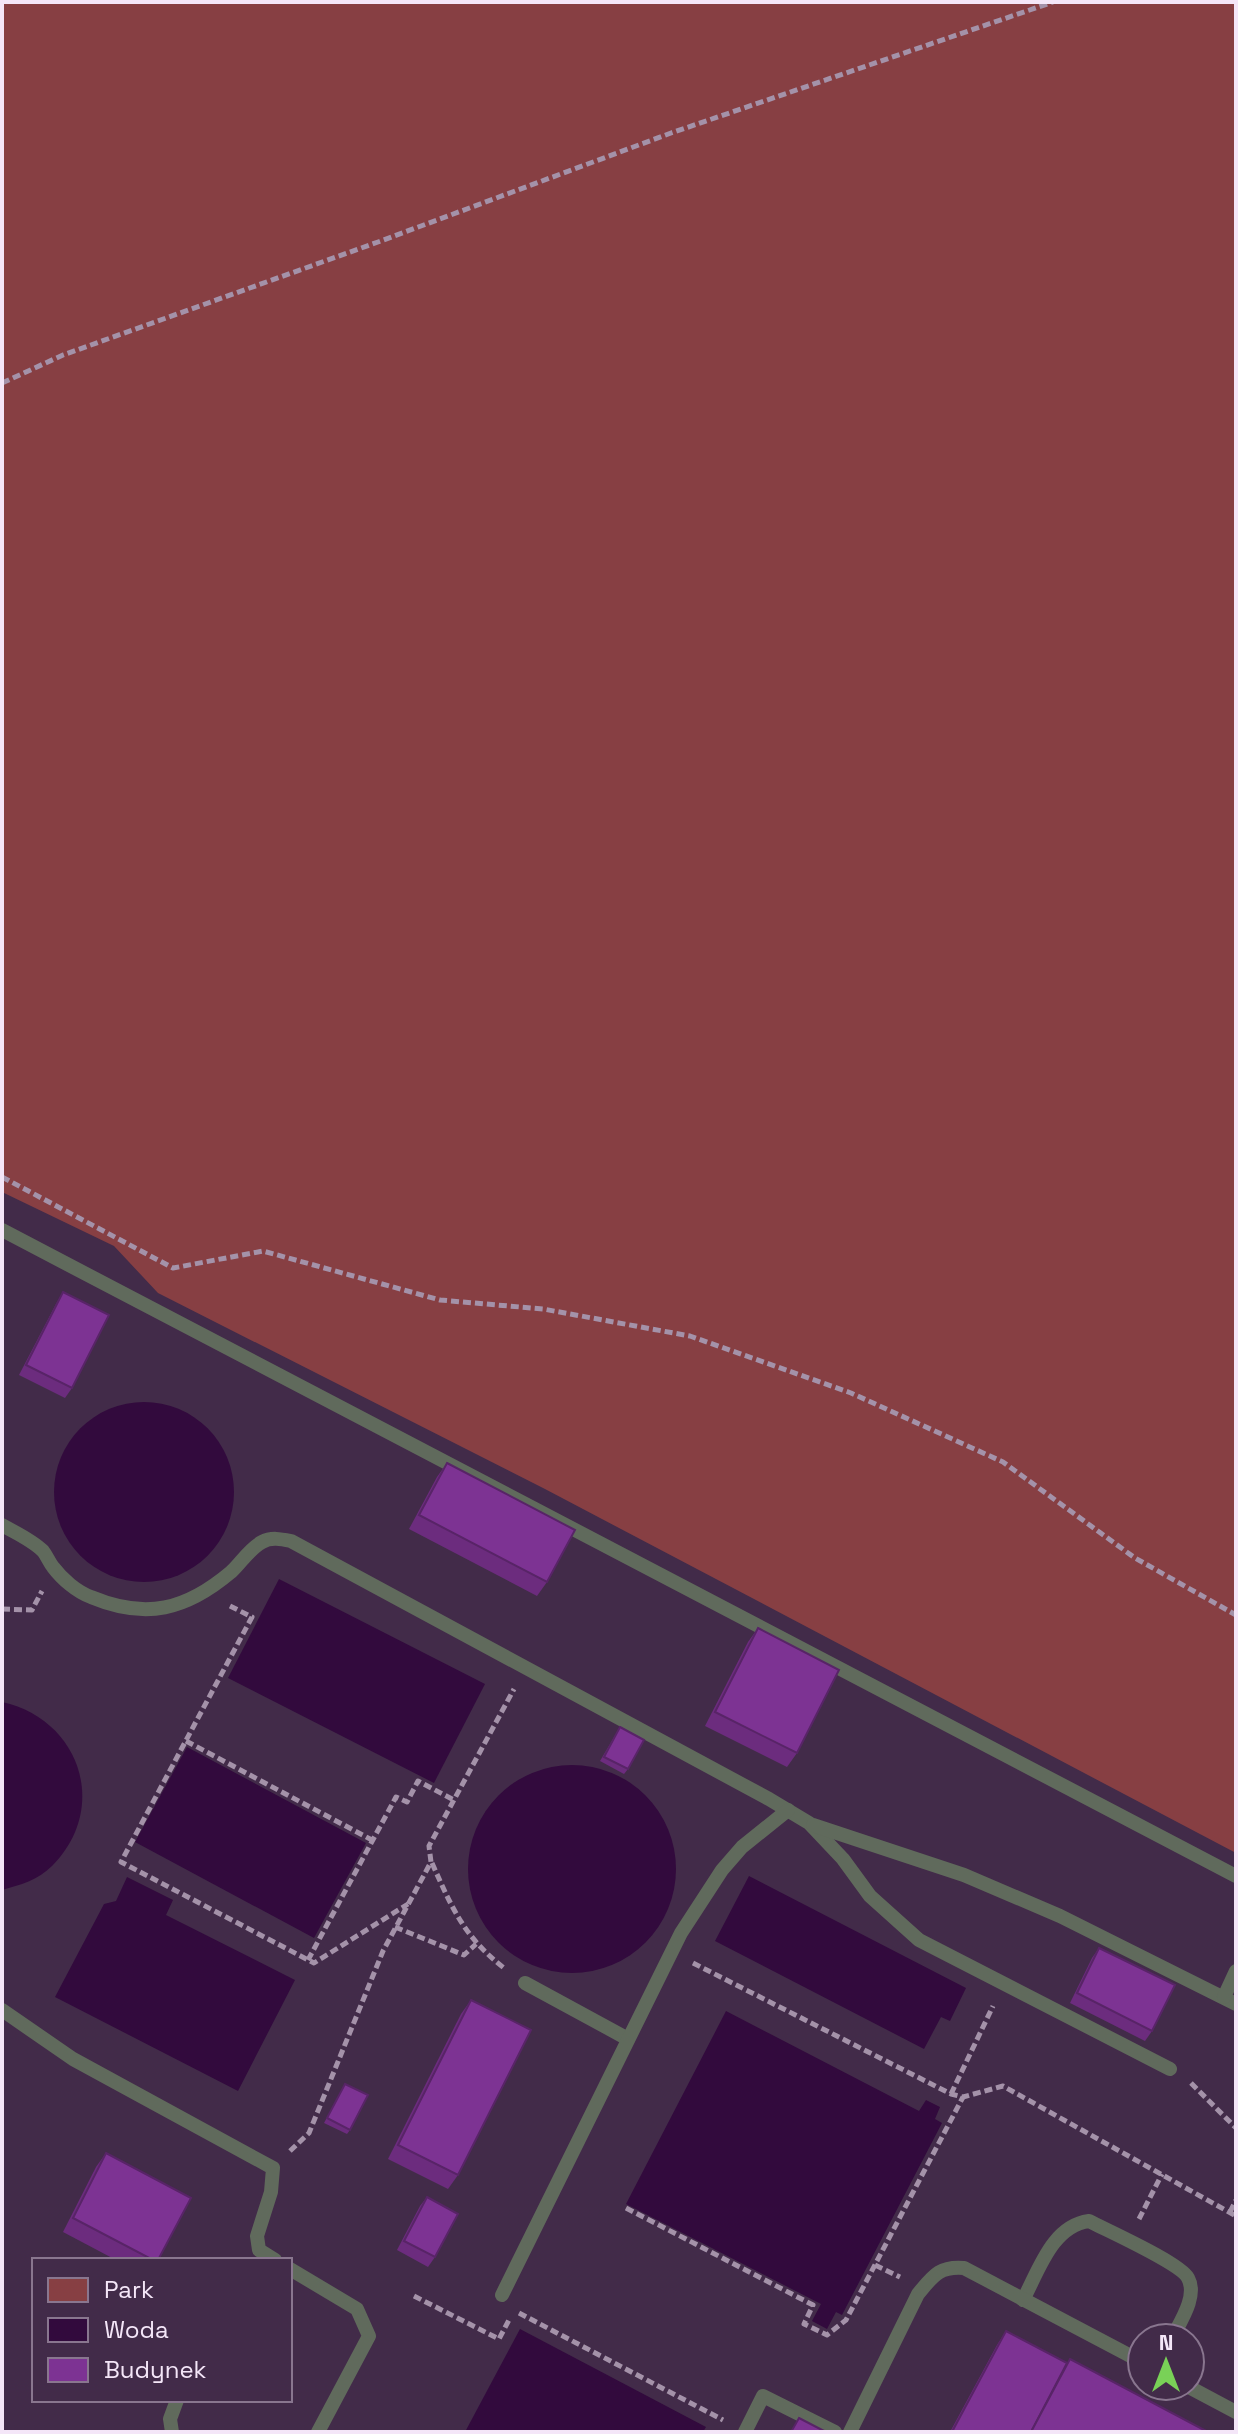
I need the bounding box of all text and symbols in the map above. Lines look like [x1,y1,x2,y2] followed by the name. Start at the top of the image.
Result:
[32,2258,292,2402] legend
[104,2274,154,2305] text: Park
[104,2314,169,2345] text: Woda
[1126,2322,1206,2402] north arrow
[1159,2328,1173,2356] text: N
[104,2354,207,2385] text: Budynek

